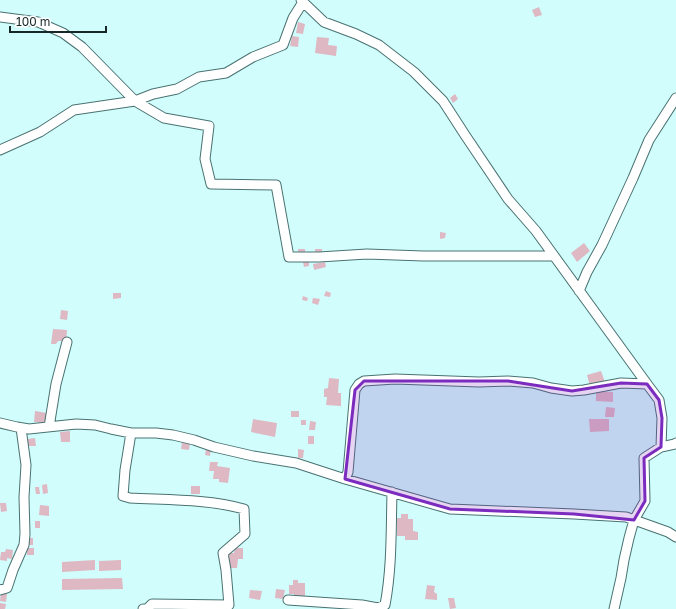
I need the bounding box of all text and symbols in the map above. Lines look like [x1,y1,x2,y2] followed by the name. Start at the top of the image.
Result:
[10,8,106,34] scale bar
[16,14,50,29] text: 100 m

